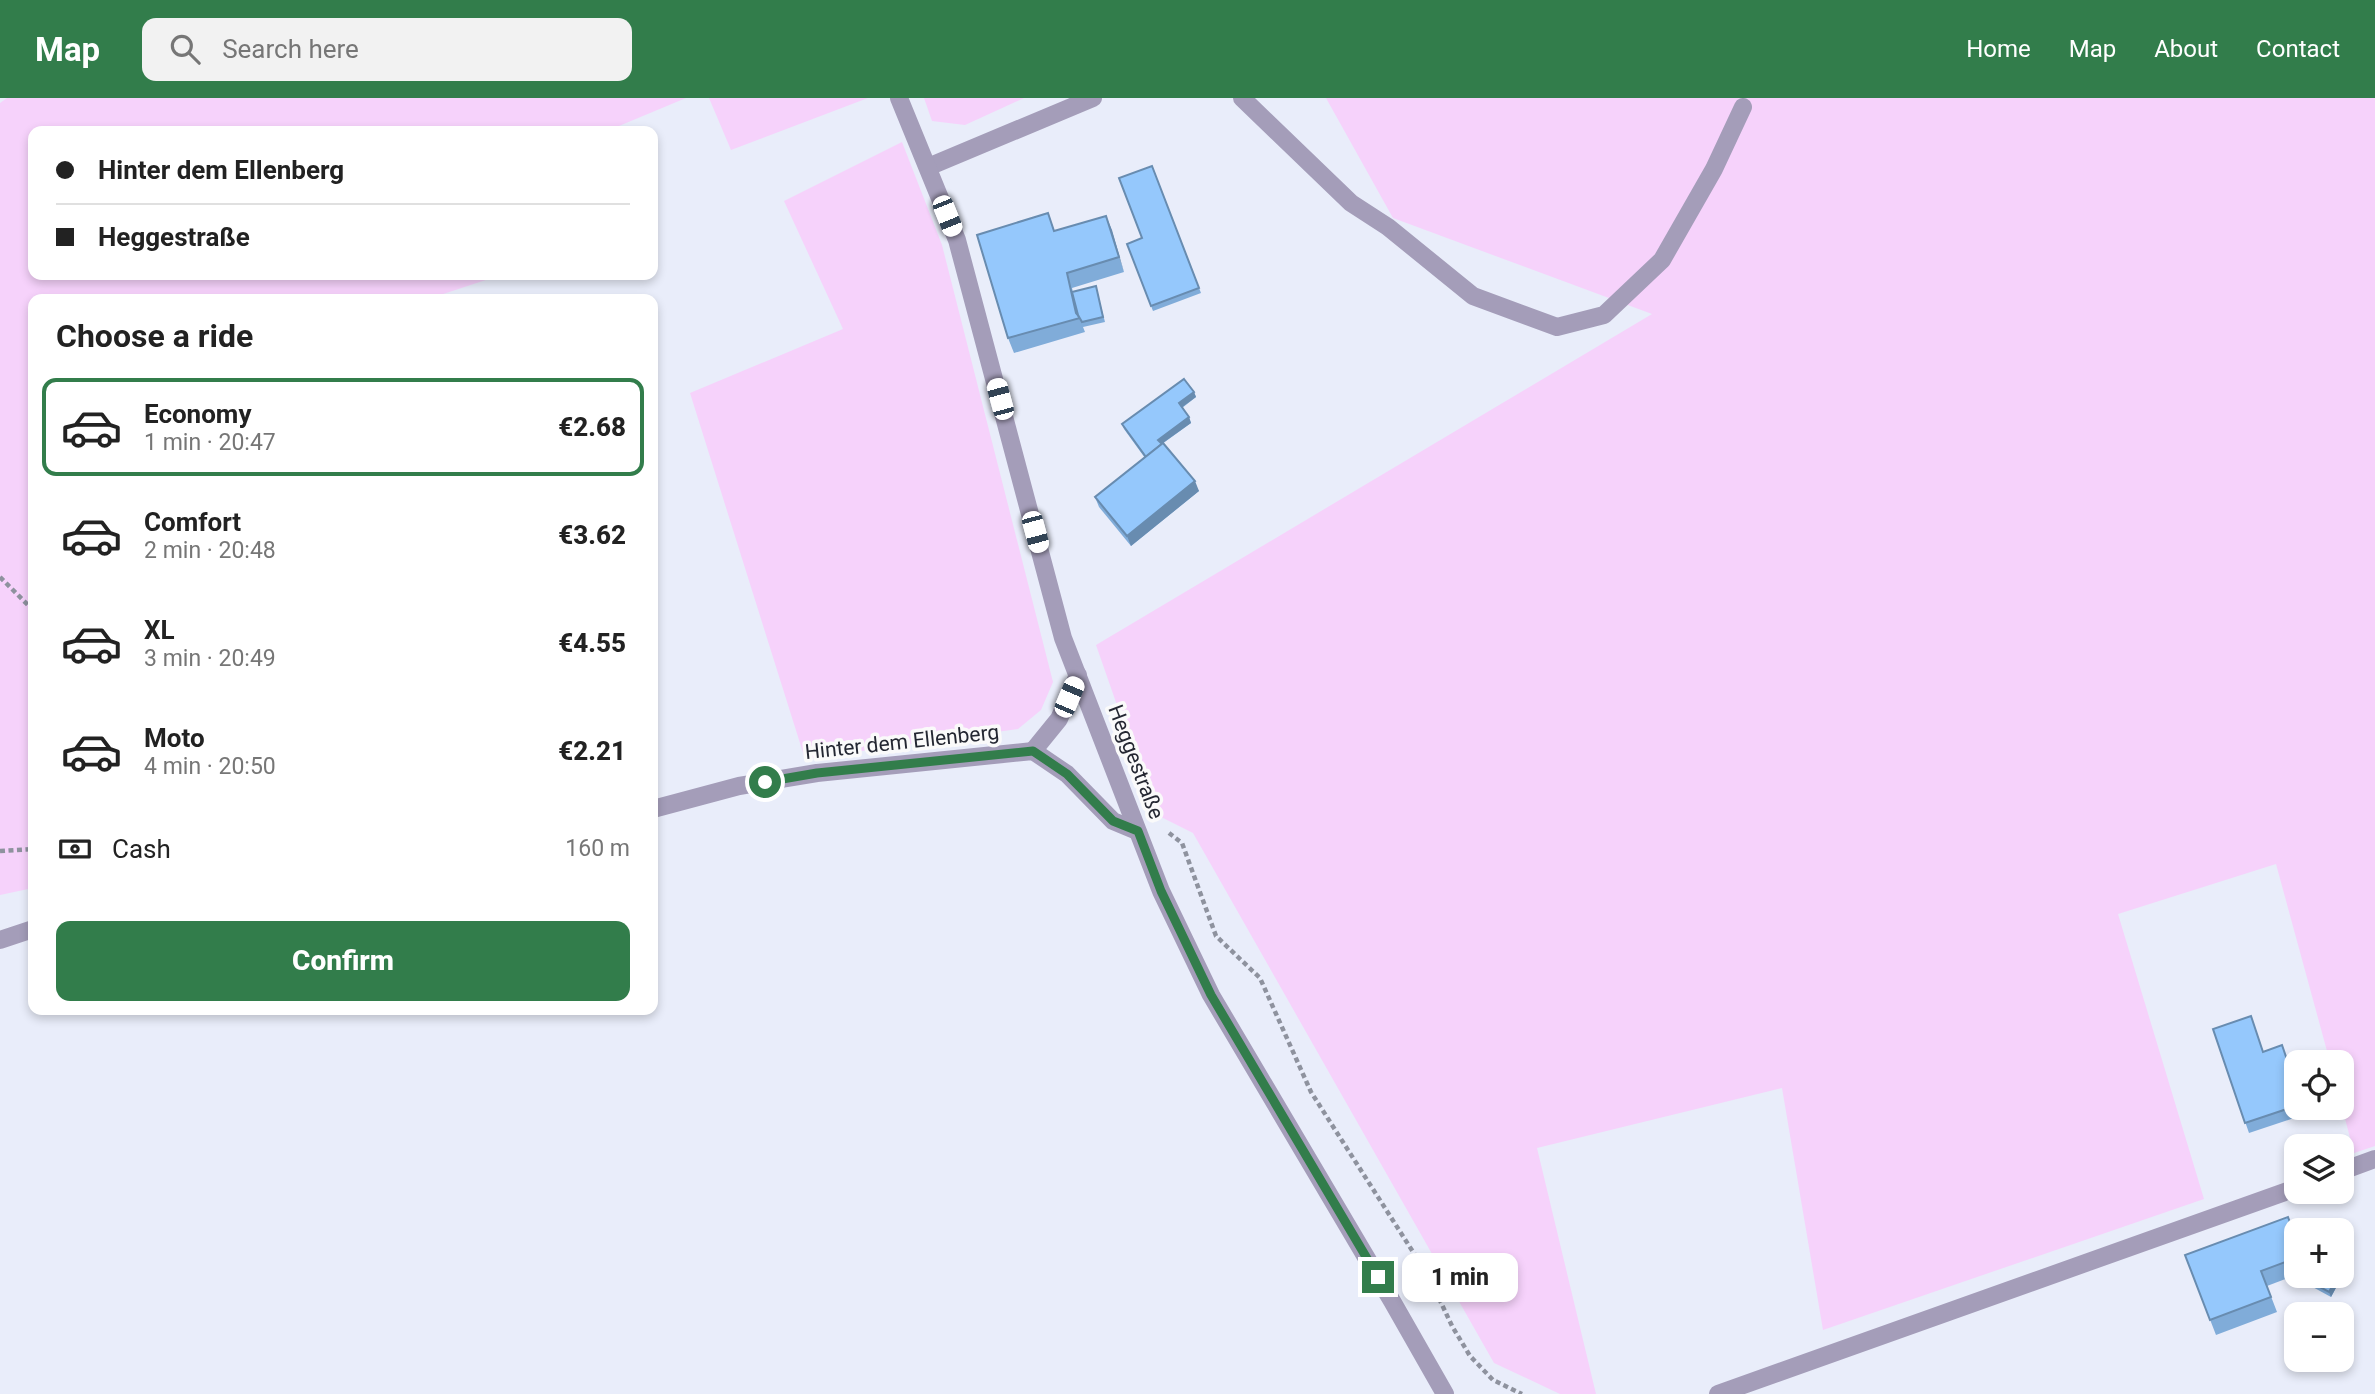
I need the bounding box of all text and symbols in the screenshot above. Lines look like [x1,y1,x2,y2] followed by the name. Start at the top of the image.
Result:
[142,18,632,81] search box
[35,30,100,69] text: Map
[166,30,204,68] icon: search
[222,34,359,64] text: Search here
[1966,35,2031,63] text: Home
[2069,35,2116,63] text: Map
[2154,35,2218,63] text: About
[2256,35,2340,63] text: Contact
[98,155,344,185] text: Hinter dem Ellenberg
[930,193,965,239] car
[98,222,250,252] text: Heggestraße
[56,317,253,355] text: Choose a ride
[985,376,1016,422] car
[60,396,123,459] icon: car
[144,399,251,429] text: Economy
[558,412,626,442] text: €2.68
[144,429,276,456] text: 1 min · 20:47
[60,504,123,567] icon: car
[144,507,241,537] text: Comfort
[1020,509,1051,555] car
[558,520,626,550] text: €3.62
[144,537,276,564] text: 2 min · 20:48
[60,612,123,675] icon: car
[144,615,175,645] text: XL
[558,628,626,658] text: €4.55
[144,645,276,672] text: 3 min · 20:49
[1052,674,1087,720] car
[1103,702,1169,822] street label: Heggestraße
[60,720,123,783] icon: car
[804,720,1000,764] street label: Hinter dem Ellenberg
[144,723,205,753] text: Moto
[558,736,626,766] text: €2.21
[144,753,276,780] text: 4 min · 20:50
[749,766,781,798] route start
[56,830,94,868] icon: cash
[112,834,171,864] text: Cash
[565,835,630,862] text: 160 m
[56,921,630,1001] button: Confirm
[2284,1050,2354,1372] map controls
[2284,1050,2354,1120] button: locate
[2284,1134,2354,1204] button: layers
[2284,1218,2354,1288] button: +
[1402,1252,1518,1302] callout: 1 min
[1362,1261,1394,1293] route end
[1431,1264,1489,1291] text: 1 min
[2284,1302,2354,1372] button: −

